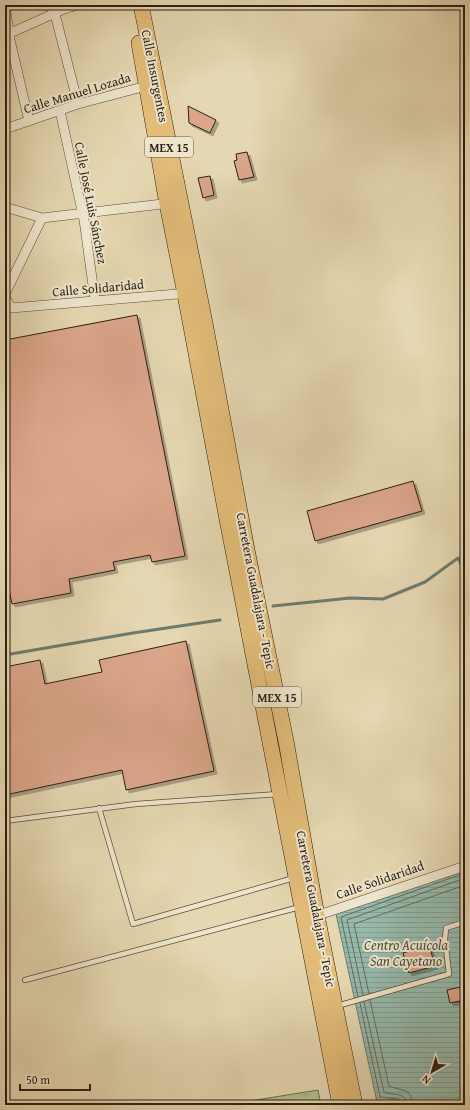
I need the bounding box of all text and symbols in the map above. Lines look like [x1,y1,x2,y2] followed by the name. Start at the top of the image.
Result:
[137,28,173,124] street label: Calle Insurgentes
[21,67,134,118] street label: Calle Manuel Lozada
[145,137,193,157] road number: MEX 15
[70,140,112,266] street label: Calle José Luis Sánchez
[51,275,145,301] street label: Calle Solidaridad
[232,511,281,671] street label: Carretera Guadalajara - Tepic
[253,687,301,707] road number: MEX 15
[292,829,341,989] street label: Carretera Guadalajara - Tepic
[333,856,427,904] street label: Calle Solidaridad
[364,935,448,971] water label: Centro Acuícola San Cayetano
[412,1052,452,1092] north arrow
[20,1066,90,1092] scale bar
[26,1071,50,1088] text: 50 m
[418,1071,434,1088] text: N

